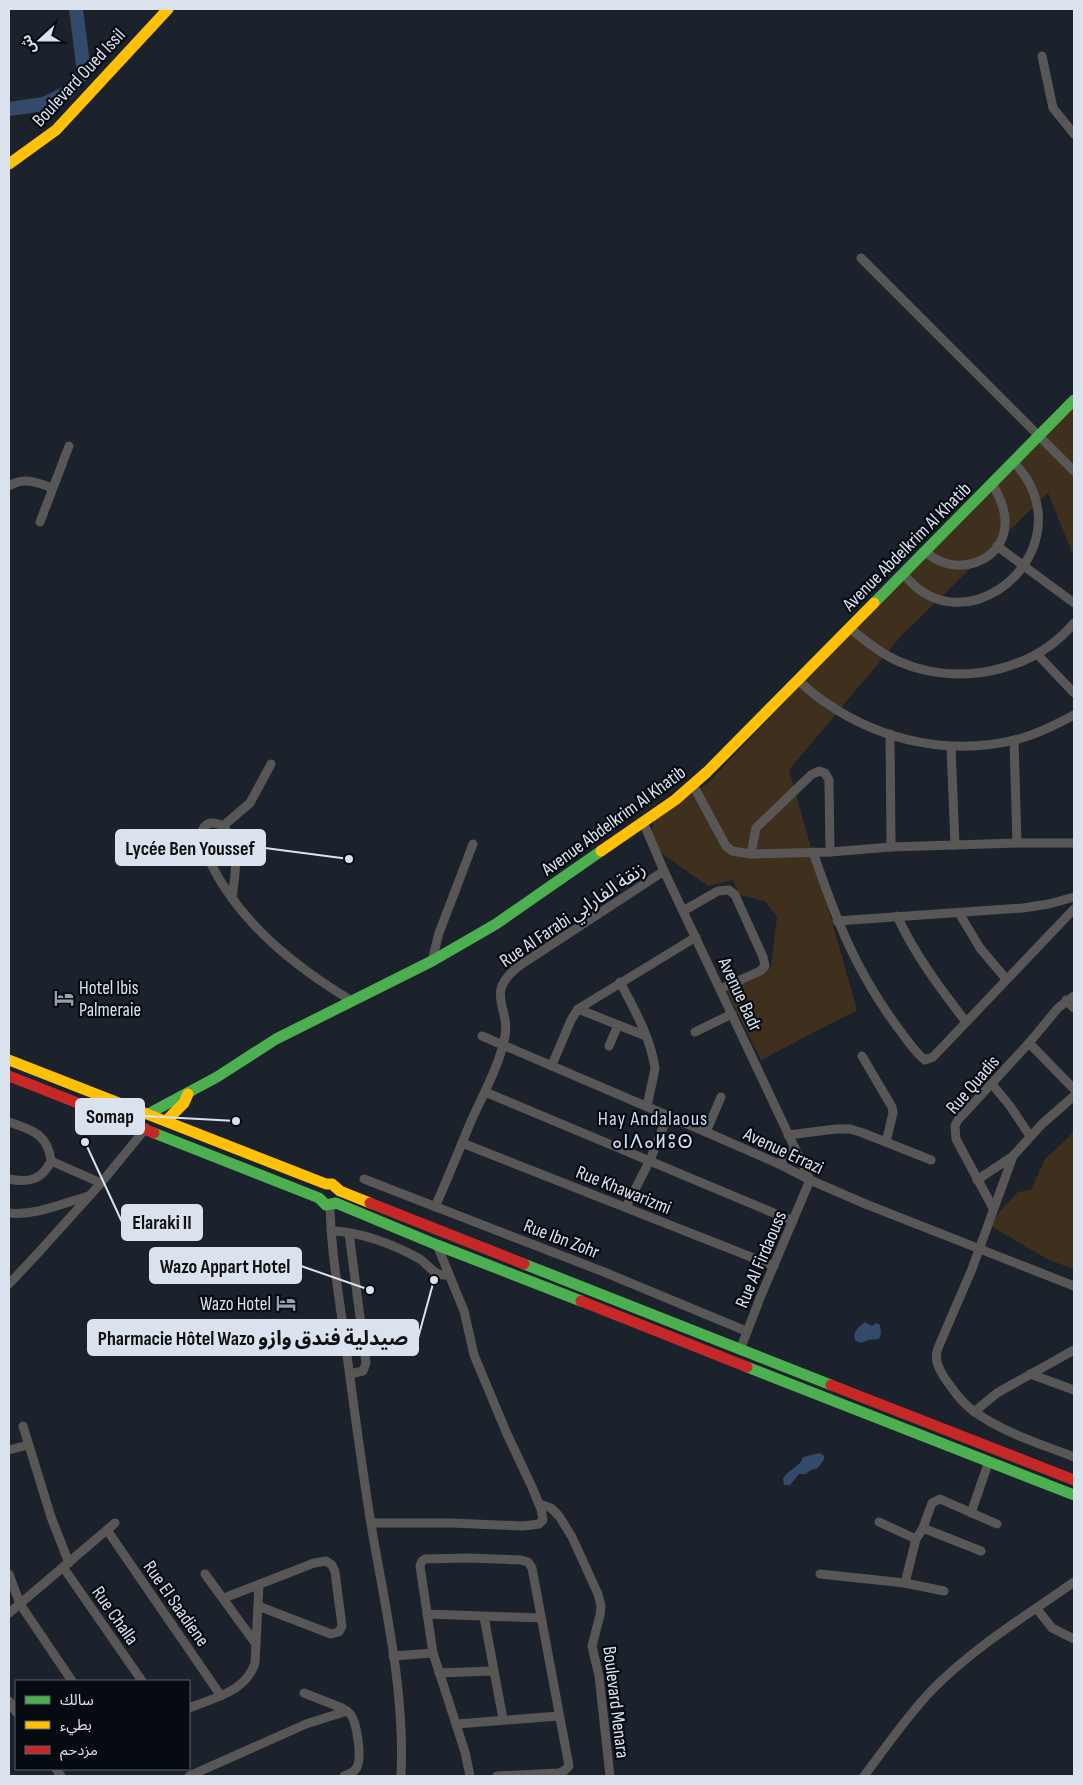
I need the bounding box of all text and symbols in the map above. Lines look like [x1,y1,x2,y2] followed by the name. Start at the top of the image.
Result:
[15,15,65,65] north arrow
[28,24,130,132] street label: Boulevard Oued Issil
[17,32,40,56] text: ش
[837,478,976,617] street label: Avenue Abdelkrim Al Khatib
[537,761,690,882] street label: Avenue Abdelkrim Al Khatib
[116,830,265,865] callout: Lycée Ben Youssef
[125,837,256,861] text: Lycée Ben Youssef
[495,858,652,975] street label: Rue Al Farabi زنقة الفارابي
[712,953,767,1036] street label: Avenue Badr
[79,977,141,1022] place label: Hotel Ibis Palmeraie
[53,987,75,1009] hotel icon: Hotel Ibis Palmeraie
[941,1051,1005,1119] street label: Rue Quadis
[76,1099,144,1134] callout: Somap
[86,1105,134,1129] text: Somap
[598,1107,708,1154] district label: Hay Andalaous ⴰⵏⴷⴰⵍⵓⵙ
[739,1122,827,1180] street label: Avenue Errazi
[572,1161,674,1220] street label: Rue Khawarizmi
[122,1205,202,1240] callout: Elaraki II
[731,1208,792,1311] street label: Rue Al Firdaouss
[132,1211,192,1235] text: Elaraki II
[520,1214,603,1265] street label: Rue Ibn Zohr
[150,1248,301,1283] callout: Wazo Appart Hotel
[160,1255,290,1279] text: Wazo Appart Hotel
[275,1292,297,1314] hotel icon: Wazo Hotel
[200,1293,271,1316] place label: Wazo Hotel
[88,1320,418,1355] callout: Pharmacie Hôtel Wazo صيدلية فندق وازو
[98,1327,408,1351] text: Pharmacie Hôtel Wazo صيدلية فندق وازو
[138,1557,214,1651] street label: Rue El Saadiene
[86,1582,143,1650] street label: Rue Challa
[597,1645,634,1759] street label: Boulevard Menara
[15,1680,190,1770] legend
[60,1691,94,1710] text: سالك
[60,1716,92,1736] text: بطيء
[60,1741,98,1761] text: مزدحم

